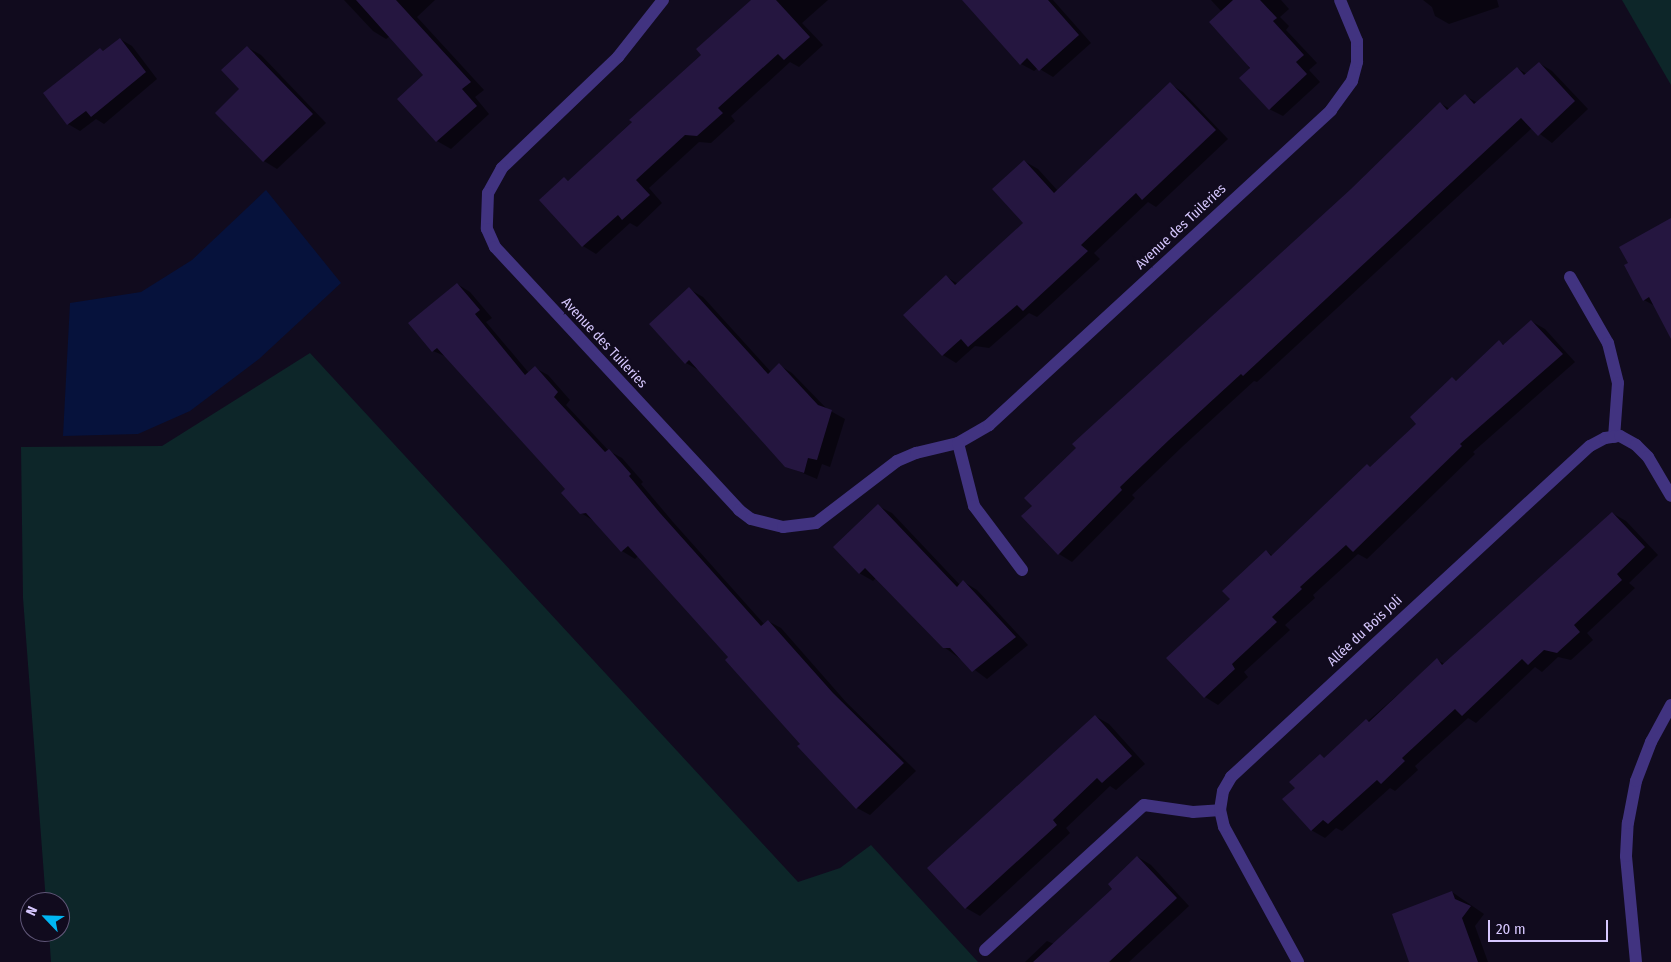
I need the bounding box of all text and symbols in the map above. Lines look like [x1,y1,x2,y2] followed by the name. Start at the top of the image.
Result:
[1132,181,1230,273] street label: Avenue des Tuileries
[558,294,650,392] street label: Avenue des Tuileries
[1324,592,1406,670] street label: Allée du Bois Joli
[20,892,70,942] north arrow
[22,904,41,918] text: N
[1491,910,1611,942] scale bar
[1496,920,1526,938] text: 20 m

